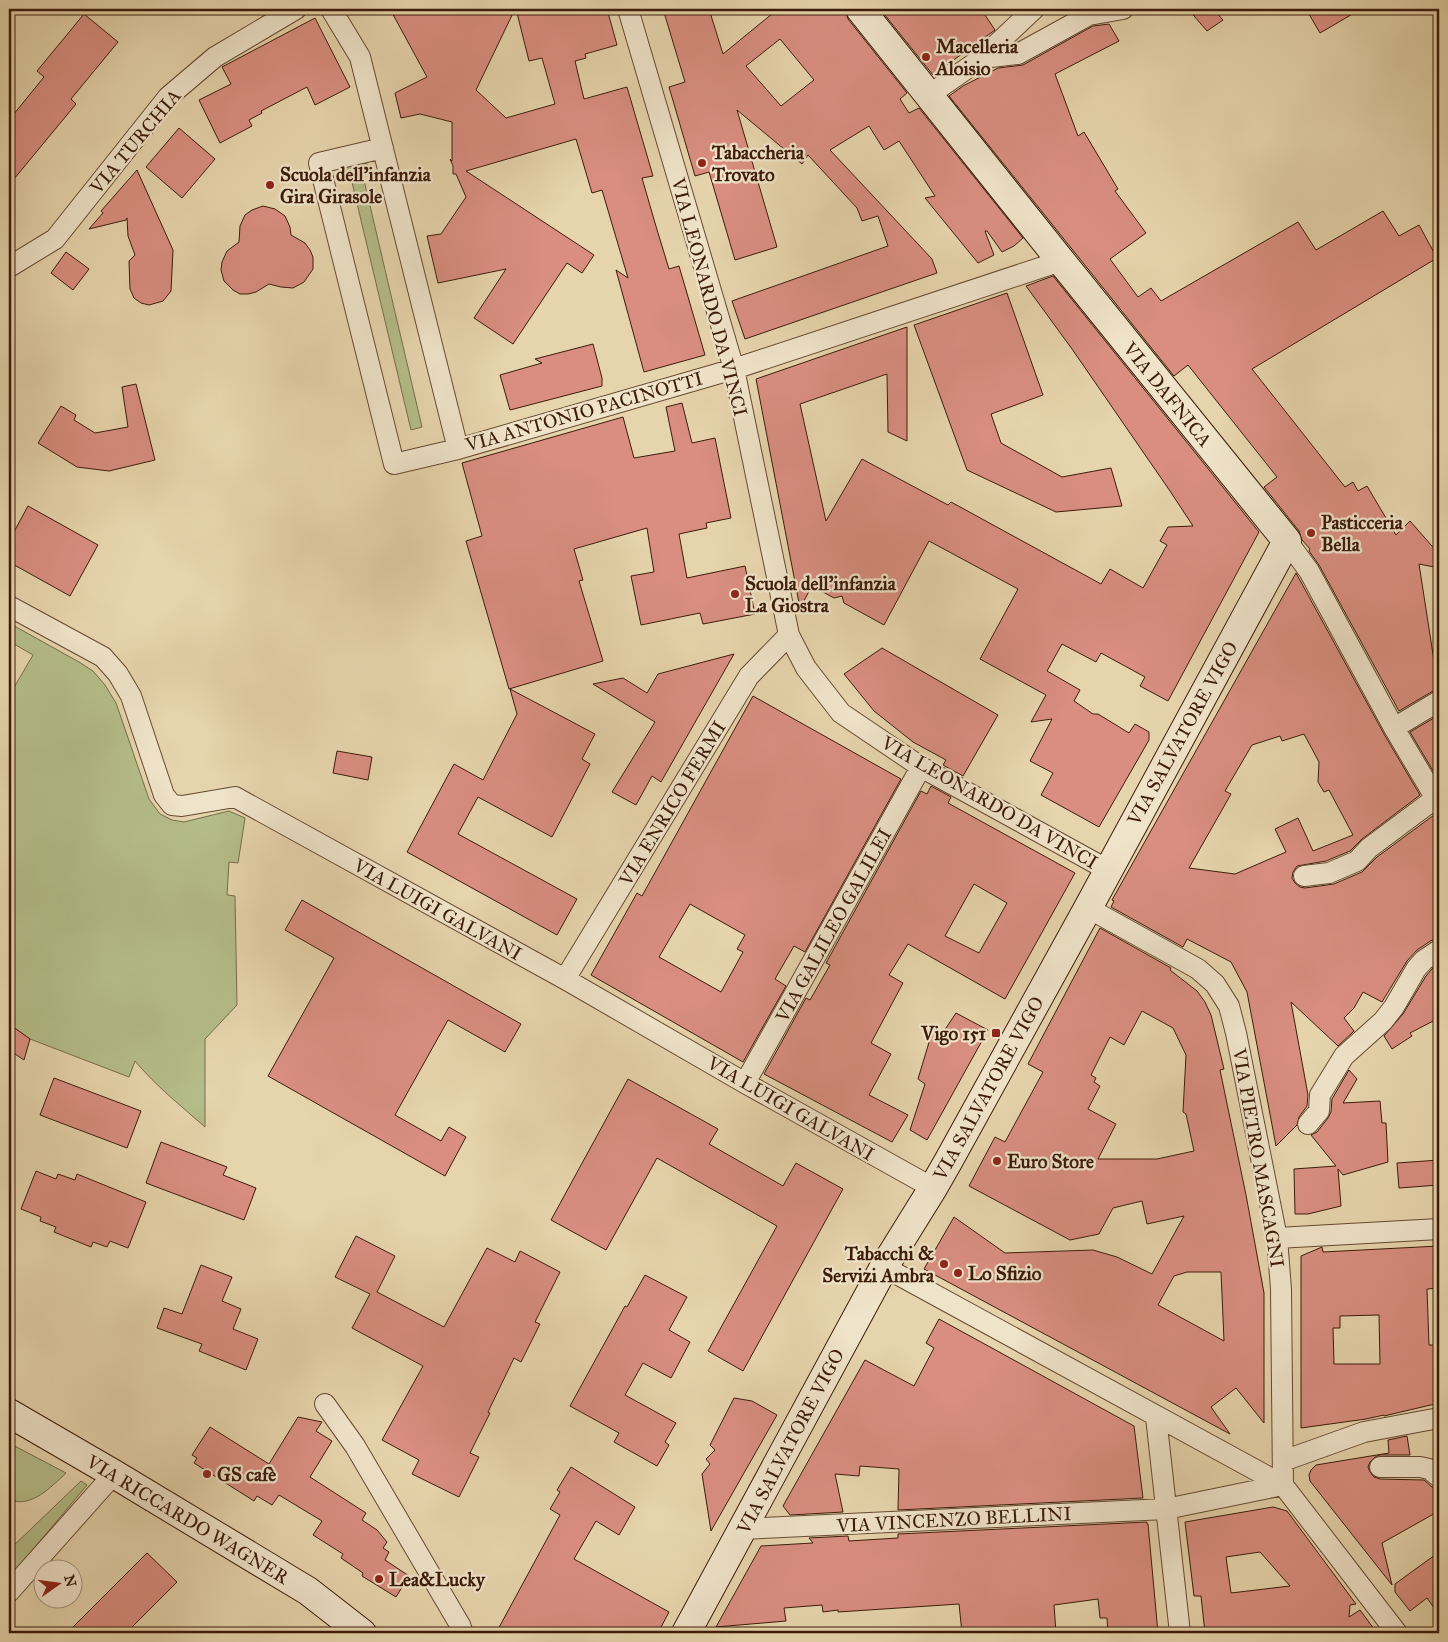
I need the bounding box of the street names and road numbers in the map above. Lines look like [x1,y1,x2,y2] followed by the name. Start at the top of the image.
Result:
[84,84,186,199] street label: VIA TURCHIA
[666,174,752,419] street label: VIA LEONARDO DA VINCI
[1118,337,1217,451] street label: VIA DAFNICA
[462,367,705,457] street label: VIA ANTONIO PACINOTTI
[1122,637,1243,830] street label: VIA SALVATORE VIGO
[614,717,731,891] street label: VIA ENRICO FERMI
[877,731,1102,874] street label: VIA LEONARDO DA VINCI
[770,824,896,1027] street label: VIA GALILEO GALILEI
[349,853,526,965] street label: VIA LUIGI GALVANI
[928,992,1049,1185] street label: VIA SALVATORE VIGO
[1228,1046,1289,1269] street label: VIA PIETRO MASCAGNI
[702,1051,878,1166] street label: VIA LUIGI GALVANI
[731,1345,849,1539] street label: VIA SALVATORE VIGO
[82,1449,293,1589] street label: VIA RICCARDO WAGNER
[835,1502,1072,1537] street label: VIA VINCENZO BELLINI

